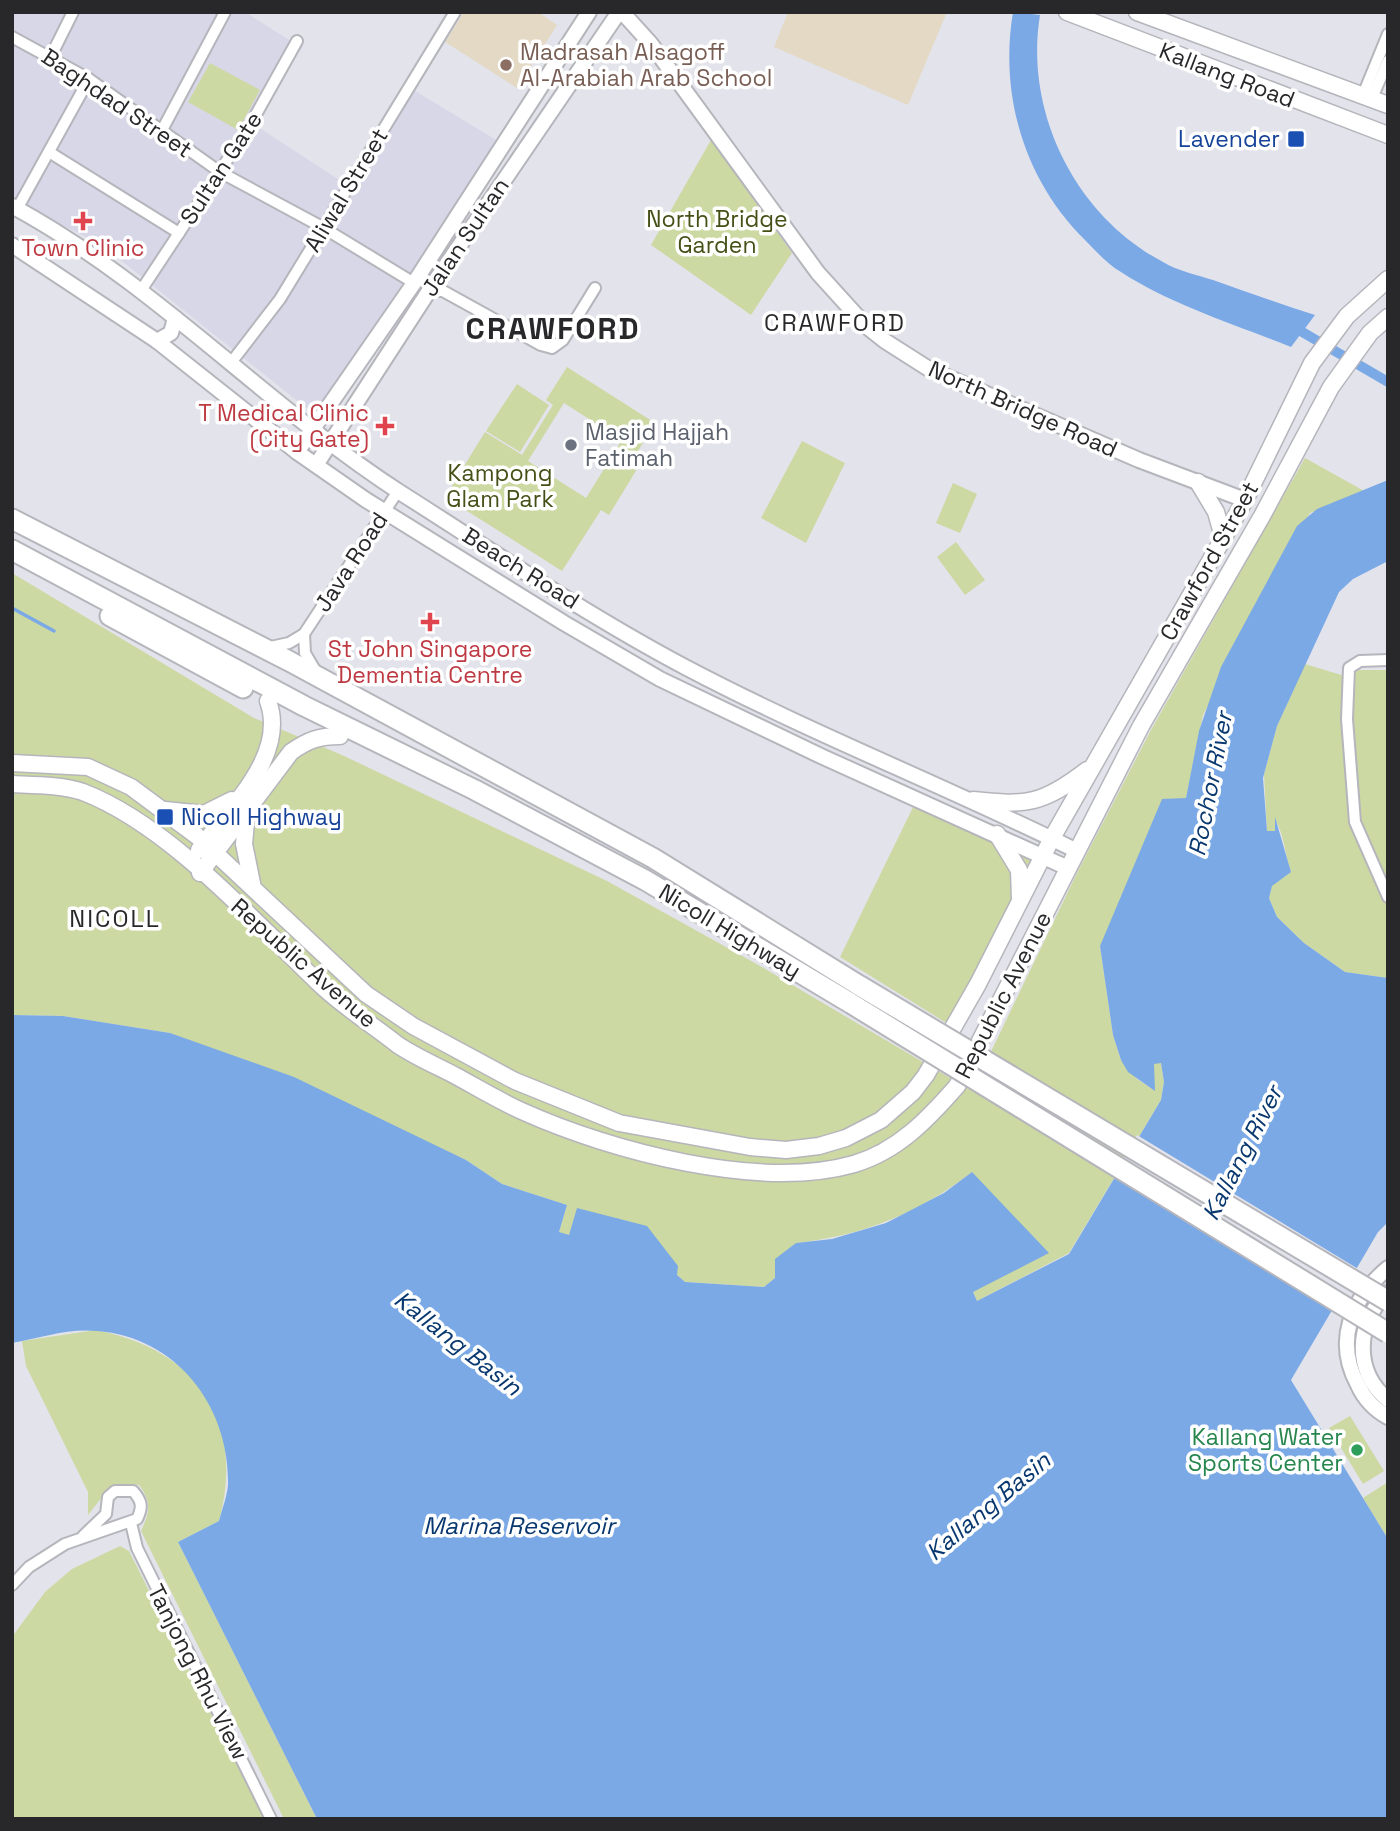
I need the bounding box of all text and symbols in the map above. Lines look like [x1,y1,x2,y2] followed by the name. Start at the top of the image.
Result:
[1155,35,1299,115] street label: Kallang Road
[520,37,772,93] place label: Madrasah Alsagoff Al-Arabiah Arab School
[36,41,198,165] street label: Baghdad Street
[498,57,514,73] marker: Madrasah Alsagoff Al-Arabiah Arab School
[173,106,269,230] street label: Sultan Gate
[297,123,395,257] street label: Aliwal Street
[1178,124,1280,154] place label: Lavender
[1286,129,1306,149] marker: Lavender
[414,172,516,302] street label: Jalan Sultan
[646,204,788,260] park label: North Bridge Garden
[73,211,93,231] marker: Town Clinic
[21,233,145,263] place label: Town Clinic
[764,307,906,338] district label: CRAWFORD
[466,309,640,348] district label: CRAWFORD
[924,354,1122,464] street label: North Bridge Road
[198,398,369,454] place label: T Medical Clinic (City Gate)
[375,416,395,436] marker: T Medical Clinic (City Gate)
[585,417,729,473] place label: Masjid Hajjah Fatimah
[563,437,579,453] marker: Masjid Hajjah Fatimah
[446,458,554,514] park label: Kampong Glam Park
[1153,476,1265,646] street label: Crawford Street
[308,506,394,618] street label: Java Road
[457,520,585,616] street label: Beach Road
[420,612,440,632] marker: St John Singapore Dementia Centre
[328,634,532,690] place label: St John Singapore Dementia Centre
[1181,707,1240,859] water label: Rochor River
[181,802,342,832] place label: Nicoll Highway
[155,807,175,827] marker: Nicoll Highway
[653,877,807,985] street label: Nicoll Highway
[225,891,383,1035] street label: Republic Avenue
[69,903,161,934] district label: NICOLL
[948,906,1058,1084] street label: Republic Avenue
[1195,1078,1291,1226] water label: Kallang River
[388,1284,529,1403] water label: Kallang Basin
[1188,1422,1343,1478] place label: Kallang Water Sports Center
[1349,1442,1365,1458] marker: Kallang Water Sports Center
[919,1444,1058,1567] water label: Kallang Basin
[423,1510,618,1541] water label: Marina Reservoir
[141,1579,255,1765] street label: Tanjong Rhu View

